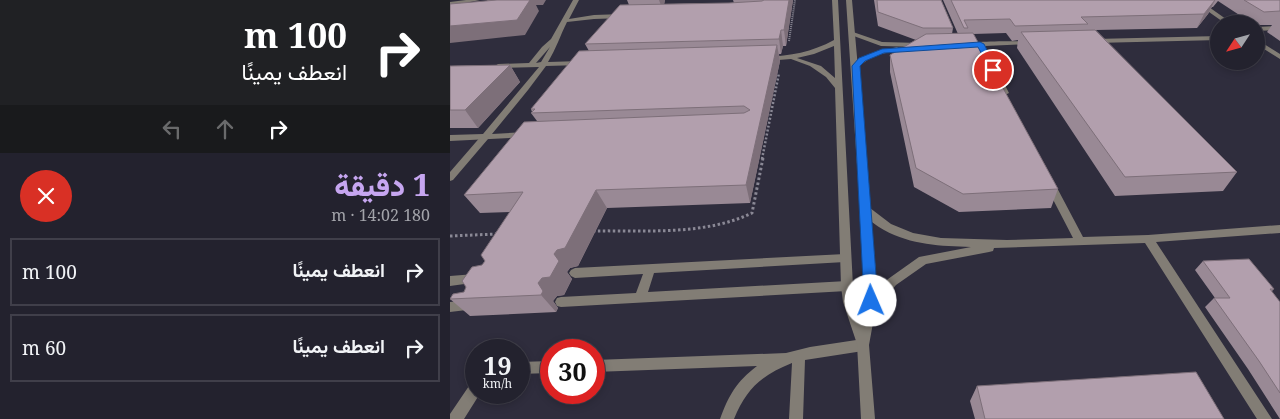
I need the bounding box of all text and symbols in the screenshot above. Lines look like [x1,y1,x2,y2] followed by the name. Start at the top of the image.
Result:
[244,11,347,58] text: 100 m
[1210,15,1265,70] north arrow
[1210,15,1265,70] map controls
[365,20,430,85] icon: right
[972,49,1014,91] pin
[241,56,347,86] text: انعطف يمينًا
[979,56,1007,84] icon: arrive
[158,115,186,143] icon: left
[211,115,239,143] icon: ahead
[264,115,292,143] icon: right
[334,164,430,205] text: 1 دقيقة
[20,170,72,222] button: close
[331,204,430,226] text: 180 m · 14:02
[292,257,385,283] text: انعطف يمينًا
[400,258,428,286] icon: right
[22,259,77,285] text: 100 m
[844,274,896,326] position arrow
[292,333,385,359] text: انعطف يمينًا
[400,334,428,362] icon: right
[22,335,66,361] text: 60 m
[540,339,605,404] speed limit sign: 30
[483,348,512,382] text: 19
[483,375,512,392] text: km/h

